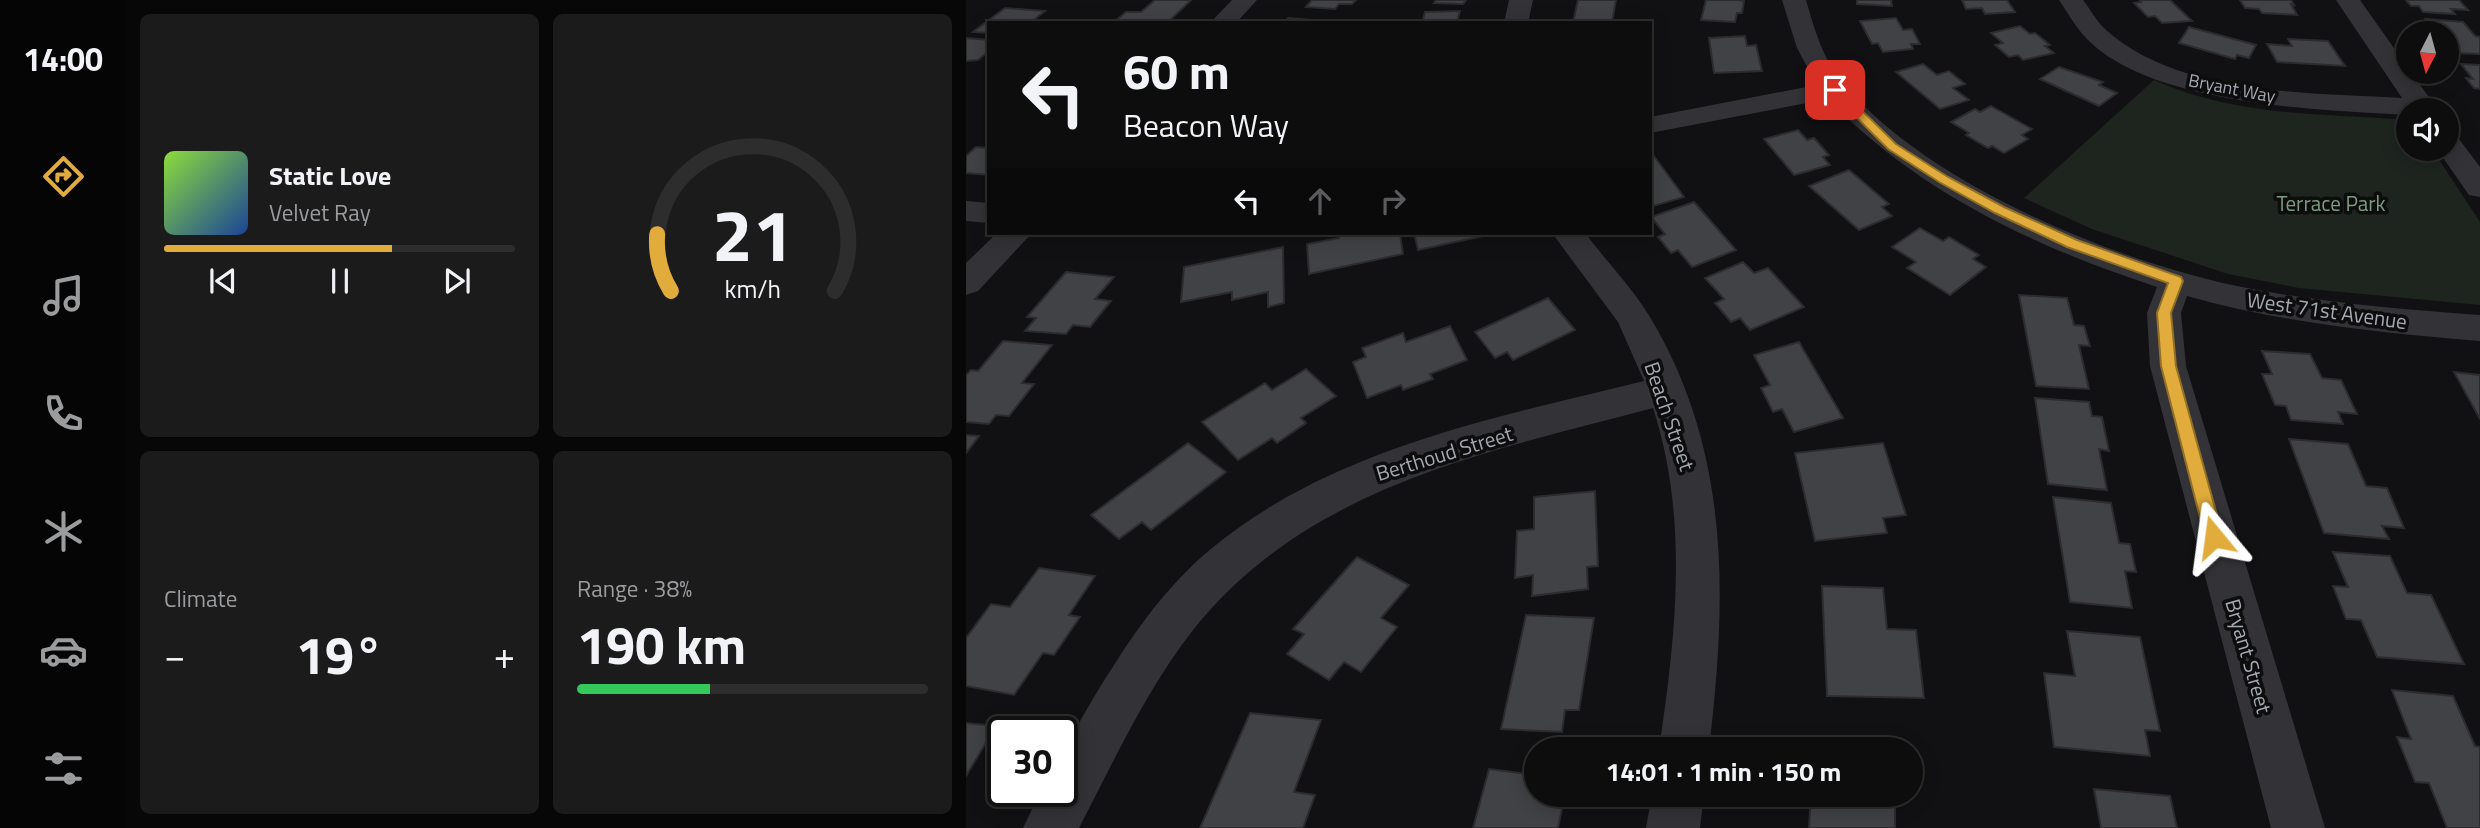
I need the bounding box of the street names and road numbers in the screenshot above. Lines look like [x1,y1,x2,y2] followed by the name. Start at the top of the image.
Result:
[2186,66,2278,110] street label: Bryant Way
[2245,283,2409,337] street label: West 71st Avenue
[1636,357,1704,475] street label: Beach Street
[1372,417,1517,489] street label: Berthoud Street
[2217,595,2281,718] street label: Bryant Street

